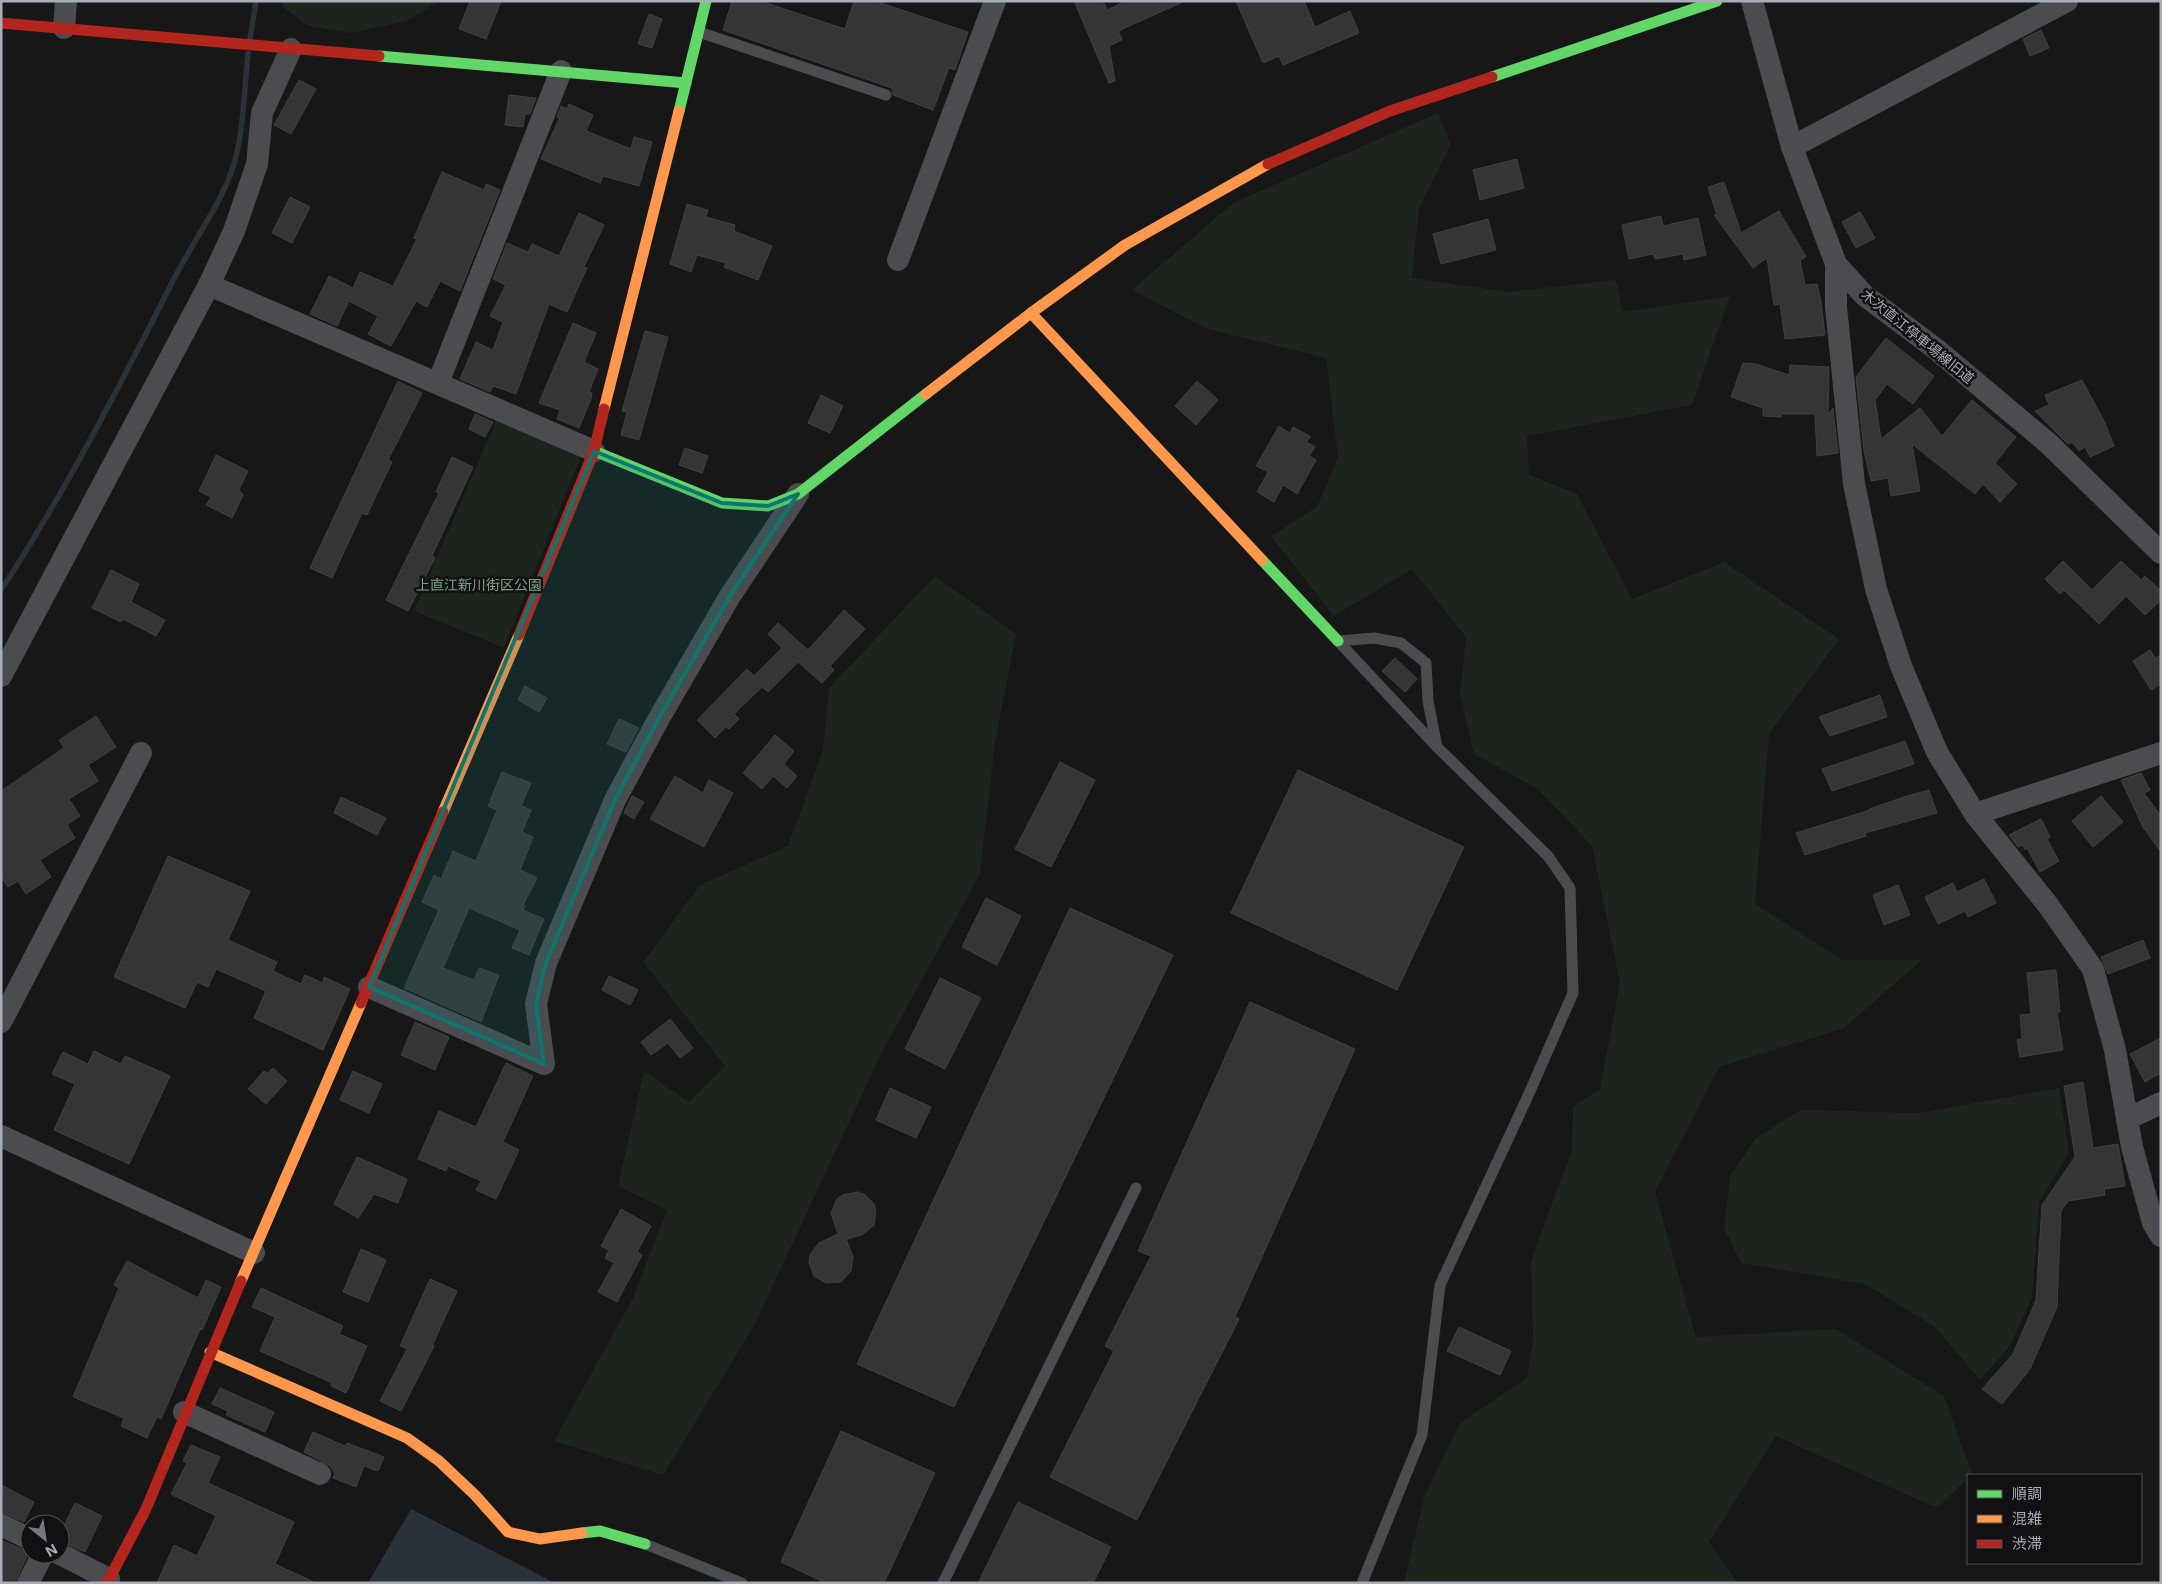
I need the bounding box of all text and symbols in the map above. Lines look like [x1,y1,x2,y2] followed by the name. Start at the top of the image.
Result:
[1858,285,1978,387] street label: 木次直江停車場線旧道
[416,576,542,593] park label: 上直江新川街区公園
[1967,1474,2142,1564] legend
[2012,1484,2042,1503] text: 順調
[2012,1509,2042,1528] text: 混雑
[20,1514,70,1564] north arrow
[2012,1534,2042,1553] text: 渋滞
[43,1541,61,1561] text: N

